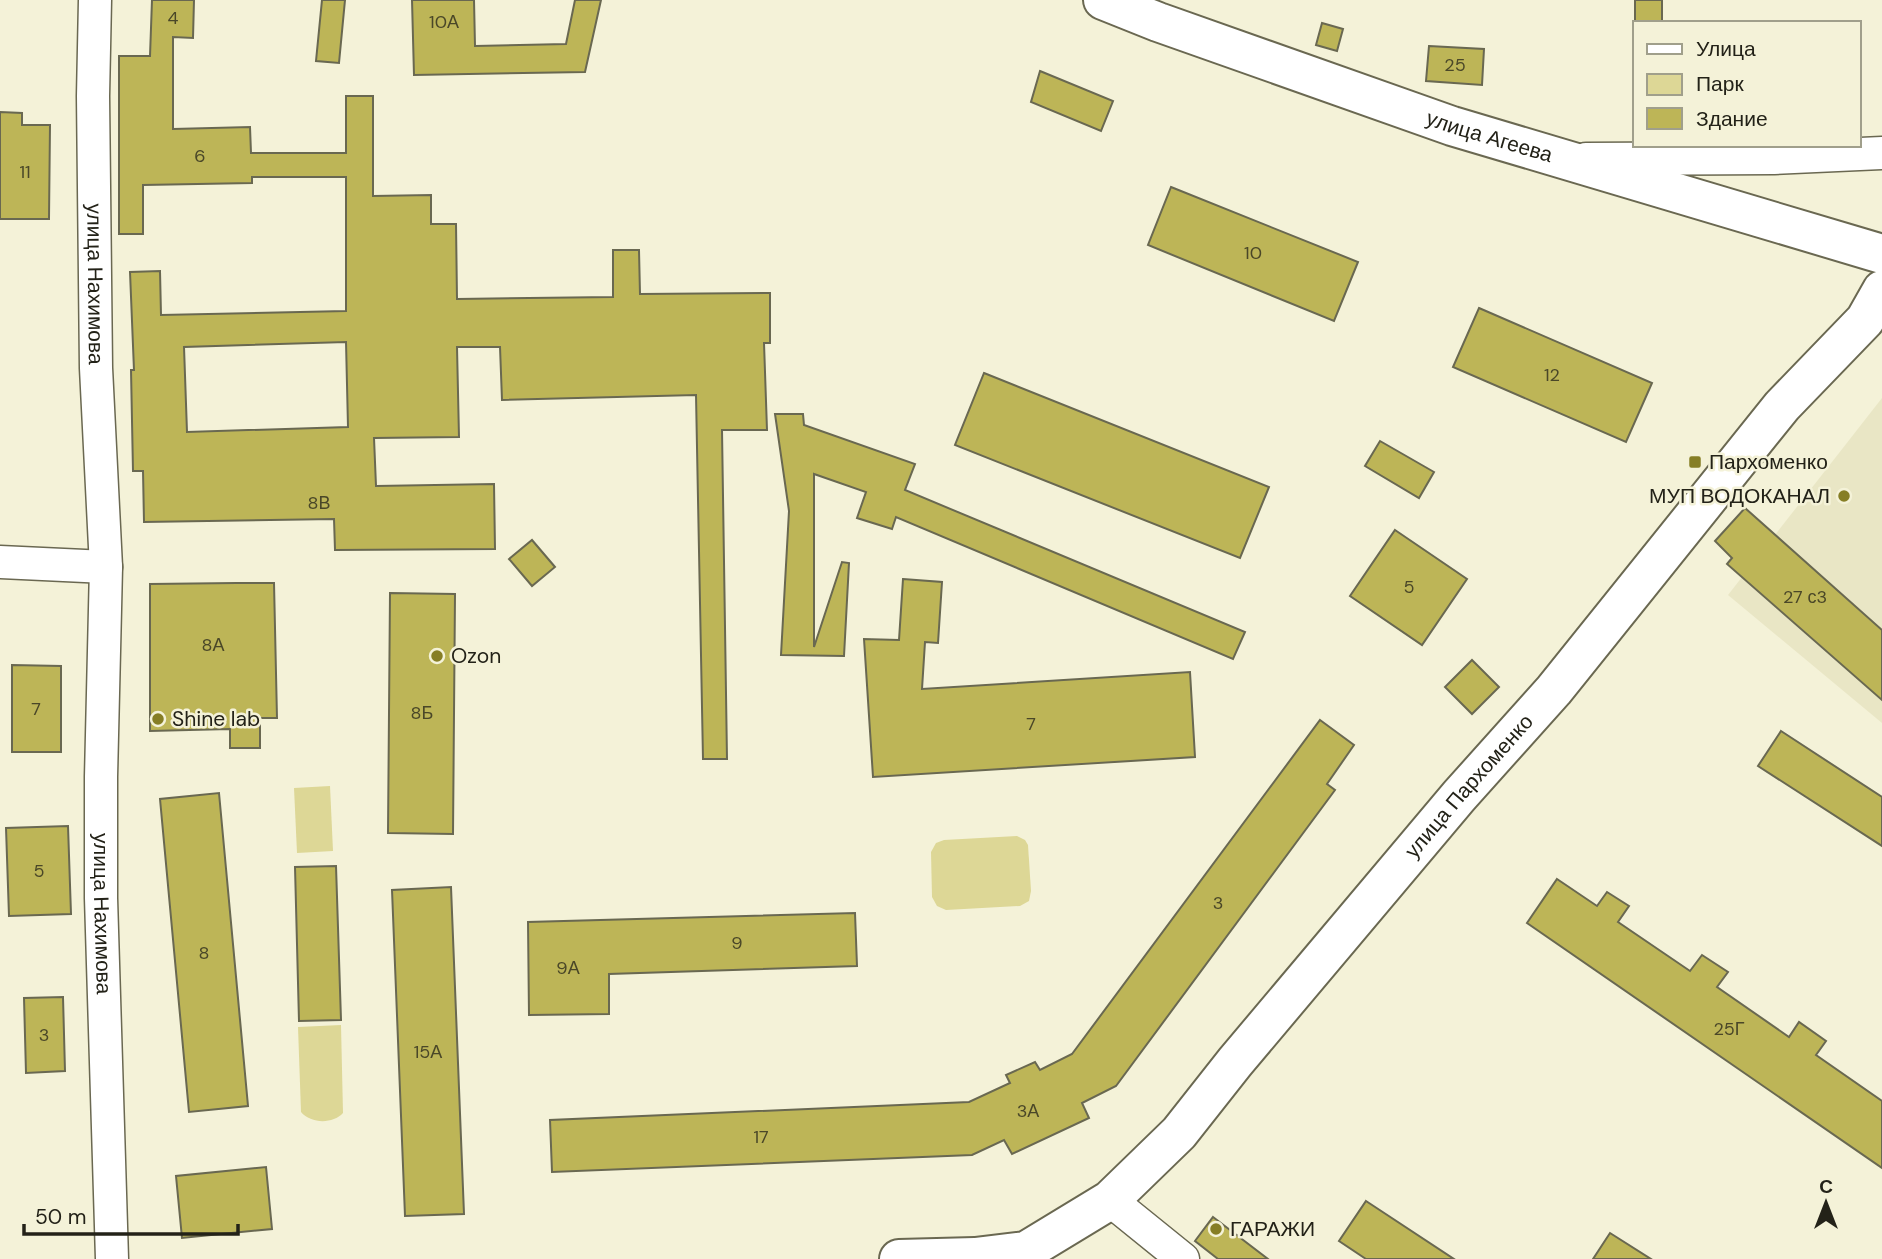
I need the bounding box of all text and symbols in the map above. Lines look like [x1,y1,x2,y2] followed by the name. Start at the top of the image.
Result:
[168,6,179,30] house number: 4
[429,10,459,34] house number: 10А
[1633,21,1861,147] legend
[1696,35,1756,63] text: Улица
[1444,53,1466,77] house number: 25
[1696,70,1744,98] text: Парк
[1422,104,1556,169] street label: улица Агеева
[1696,105,1768,133] text: Здание
[194,144,206,168] house number: 6
[19,160,31,184] house number: 11
[80,203,110,365] street label: улица Нахимова
[1244,241,1262,265] house number: 10
[1544,363,1560,387] house number: 12
[1709,448,1828,476] place label: Пархоменко
[1687,454,1703,470] marker: Пархоменко
[1649,482,1830,510] place label: МУП ВОДОКАНАЛ
[1836,488,1852,504] marker: МУП ВОДОКАНАЛ
[308,491,330,515] house number: 8В
[1404,575,1414,599] house number: 5
[1783,585,1827,609] house number: 27 с3
[202,633,224,657] house number: 8А
[451,642,501,670] place label: Ozon
[429,648,445,664] marker: Ozon
[31,697,41,721] house number: 7
[411,701,433,725] house number: 8Б
[172,705,260,733] place label: Shine lab
[1399,708,1540,864] street label: улица Пархоменко
[150,711,166,727] marker: Shine lab
[1026,712,1036,736] house number: 7
[87,833,118,995] street label: улица Нахимова
[34,859,44,883] house number: 5
[1213,891,1223,915] house number: 3
[731,931,743,955] house number: 9
[199,941,209,965] house number: 8
[556,956,580,980] house number: 9А
[1713,1017,1745,1041] house number: 25Г
[39,1023,49,1047] house number: 3
[414,1040,442,1064] house number: 15А
[1017,1099,1039,1123] house number: 3А
[753,1125,769,1149] house number: 17
[1791,1168,1861,1238] north arrow
[1819,1174,1833,1199] text: С
[24,1192,238,1236] scale bar
[35,1203,86,1231] text: 50 m
[1230,1215,1315,1243] place label: ГАРАЖИ
[1208,1221,1224,1237] marker: ГАРАЖИ

